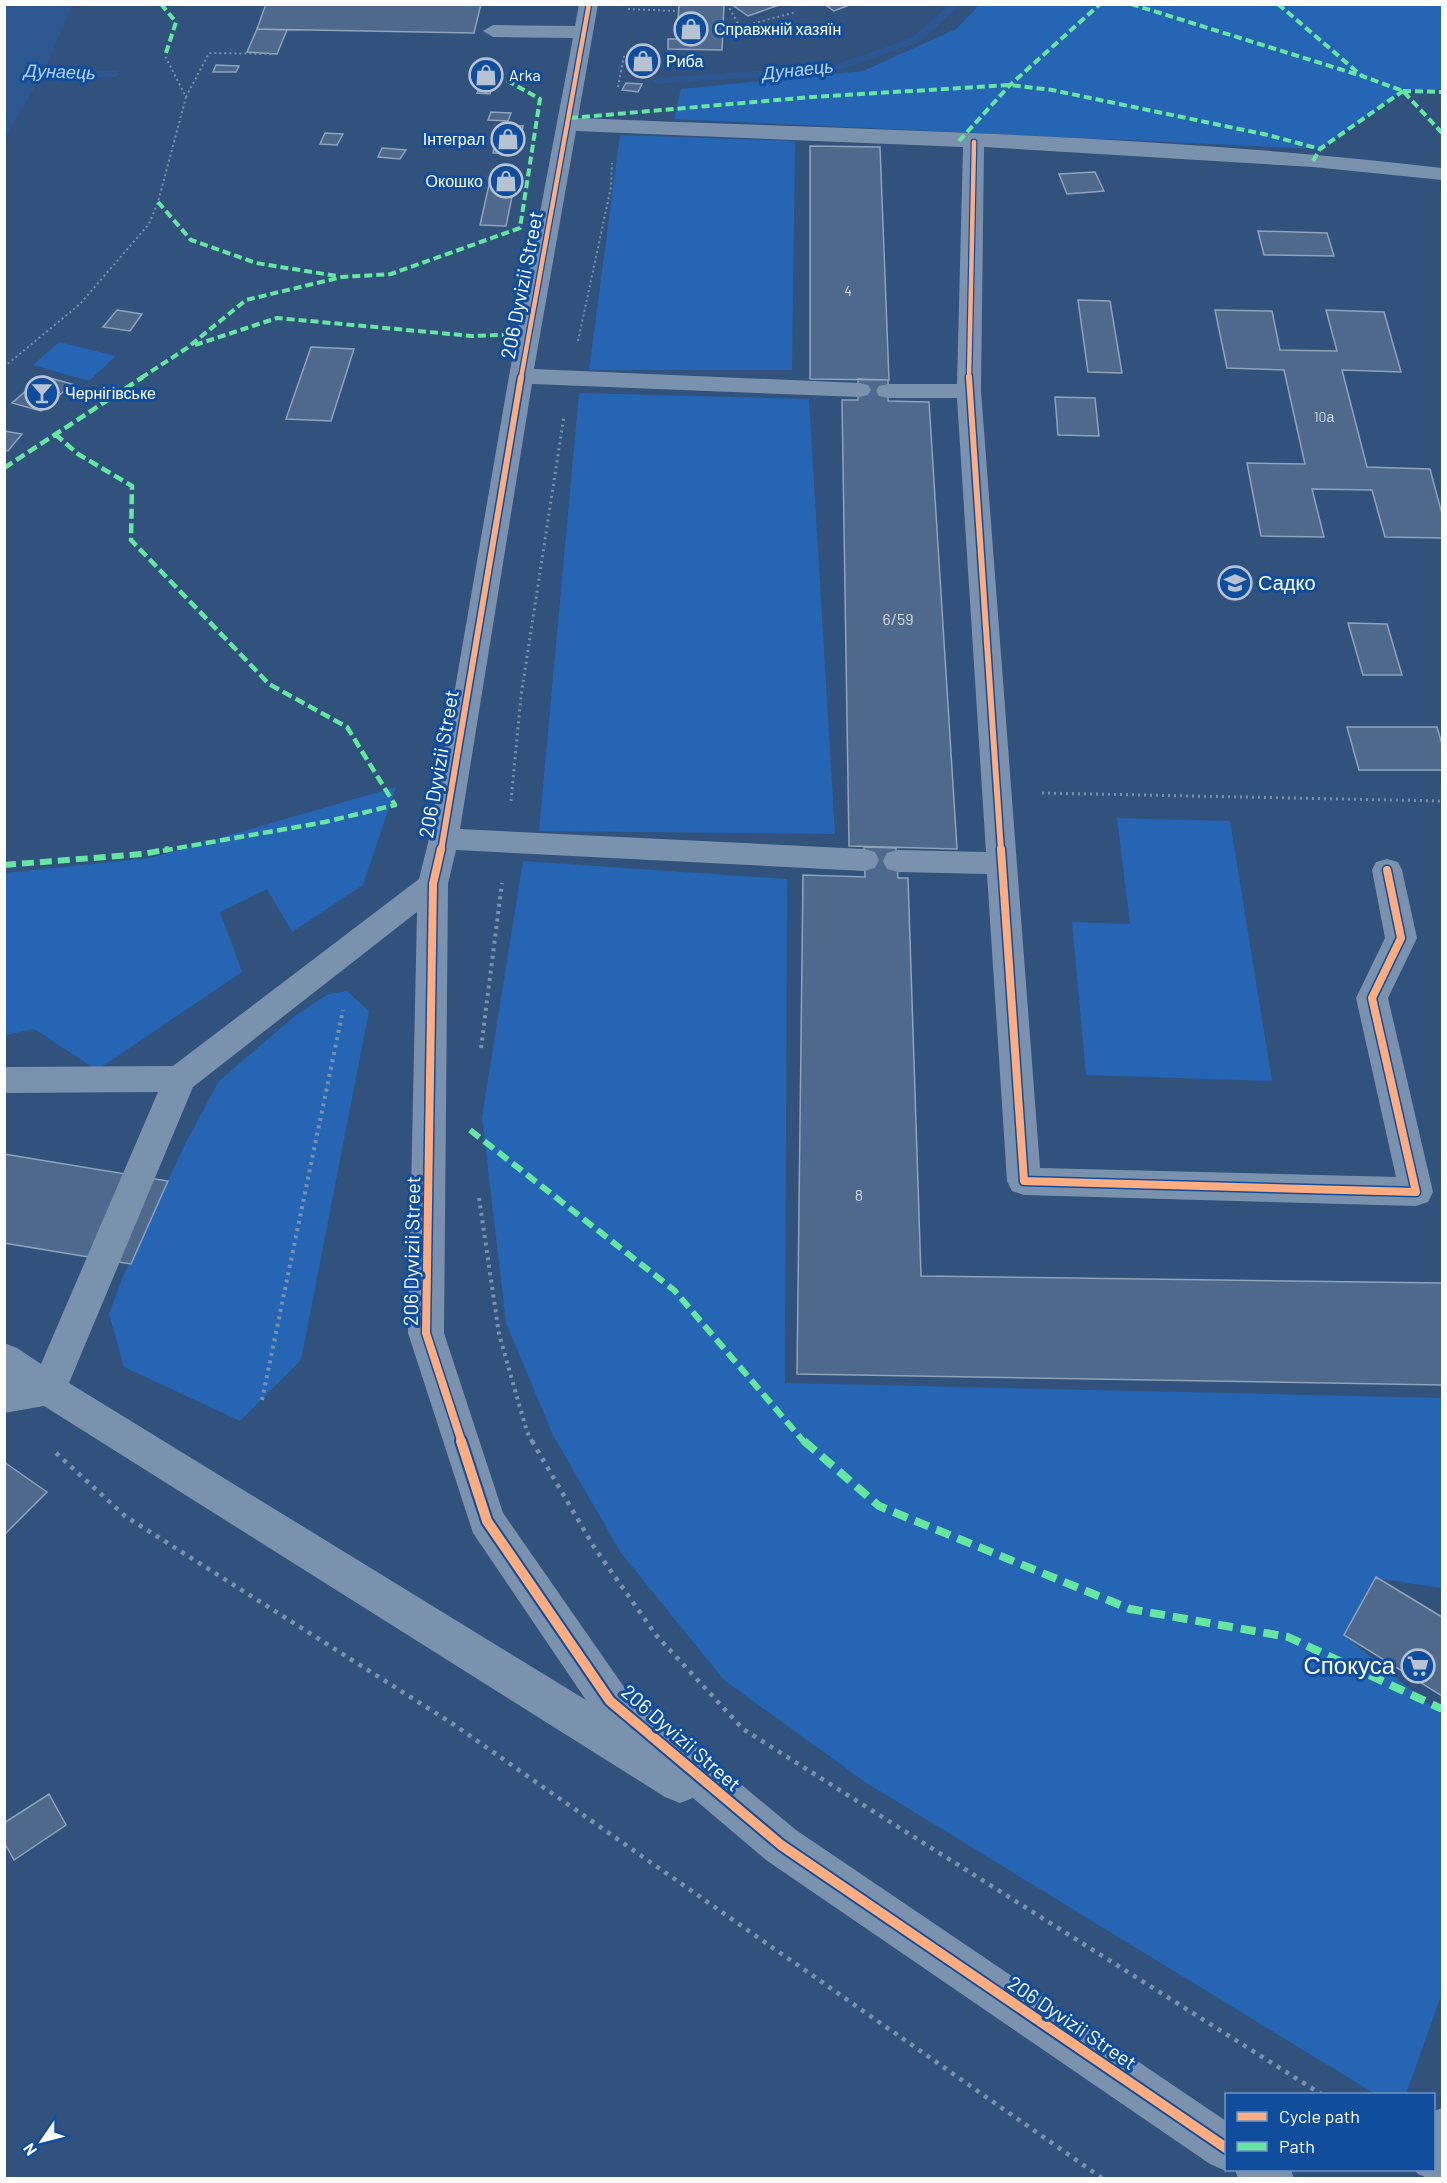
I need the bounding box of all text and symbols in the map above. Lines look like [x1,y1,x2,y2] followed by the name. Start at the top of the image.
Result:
[673,11,709,47] shop icon: Справжній хазяїн
[714,19,841,38] place label: Справжній хазяїн
[625,43,661,79] shop icon: Риба
[666,51,703,70] place label: Риба
[759,54,835,84] water label: Дунаець
[468,57,504,93] shop icon: Arka
[22,59,96,83] water label: Дунаець
[509,65,541,84] place label: Arka
[490,121,526,157] shop icon: Інтеграл
[423,129,485,148] place label: Інтеграл
[488,163,524,199] shop icon: Окошко
[426,171,483,190] place label: Окошко
[495,209,547,361] street label: 206 Dyvizii Street
[844,282,852,299] house number: 4
[24,375,60,411] bar icon: Чернігівське
[65,383,156,402] place label: Чернігівське
[1314,408,1335,425] house number: 10а
[1217,565,1253,601] school or university icon: Садко
[1258,570,1316,594] place label: Садко
[882,609,914,628] house number: 6/59
[413,688,463,840] street label: 206 Dyvizii Street
[398,1176,424,1326] street label: 206 Dyvizii Street
[855,1185,863,1204] house number: 8
[1400,1648,1436,1684] supermarket icon: Спокуса
[1303,1650,1396,1679] place label: Спокуса
[617,1679,746,1796] street label: 206 Dyvizii Street
[1004,1970,1141,2074] street label: 206 Dyvizii Street
[1225,2093,1435,2171] legend
[1279,2105,1360,2127] text: Cycle path
[12,2111,72,2171] north arrow
[1279,2135,1315,2157] text: Path
[18,2140,40,2160] text: N

